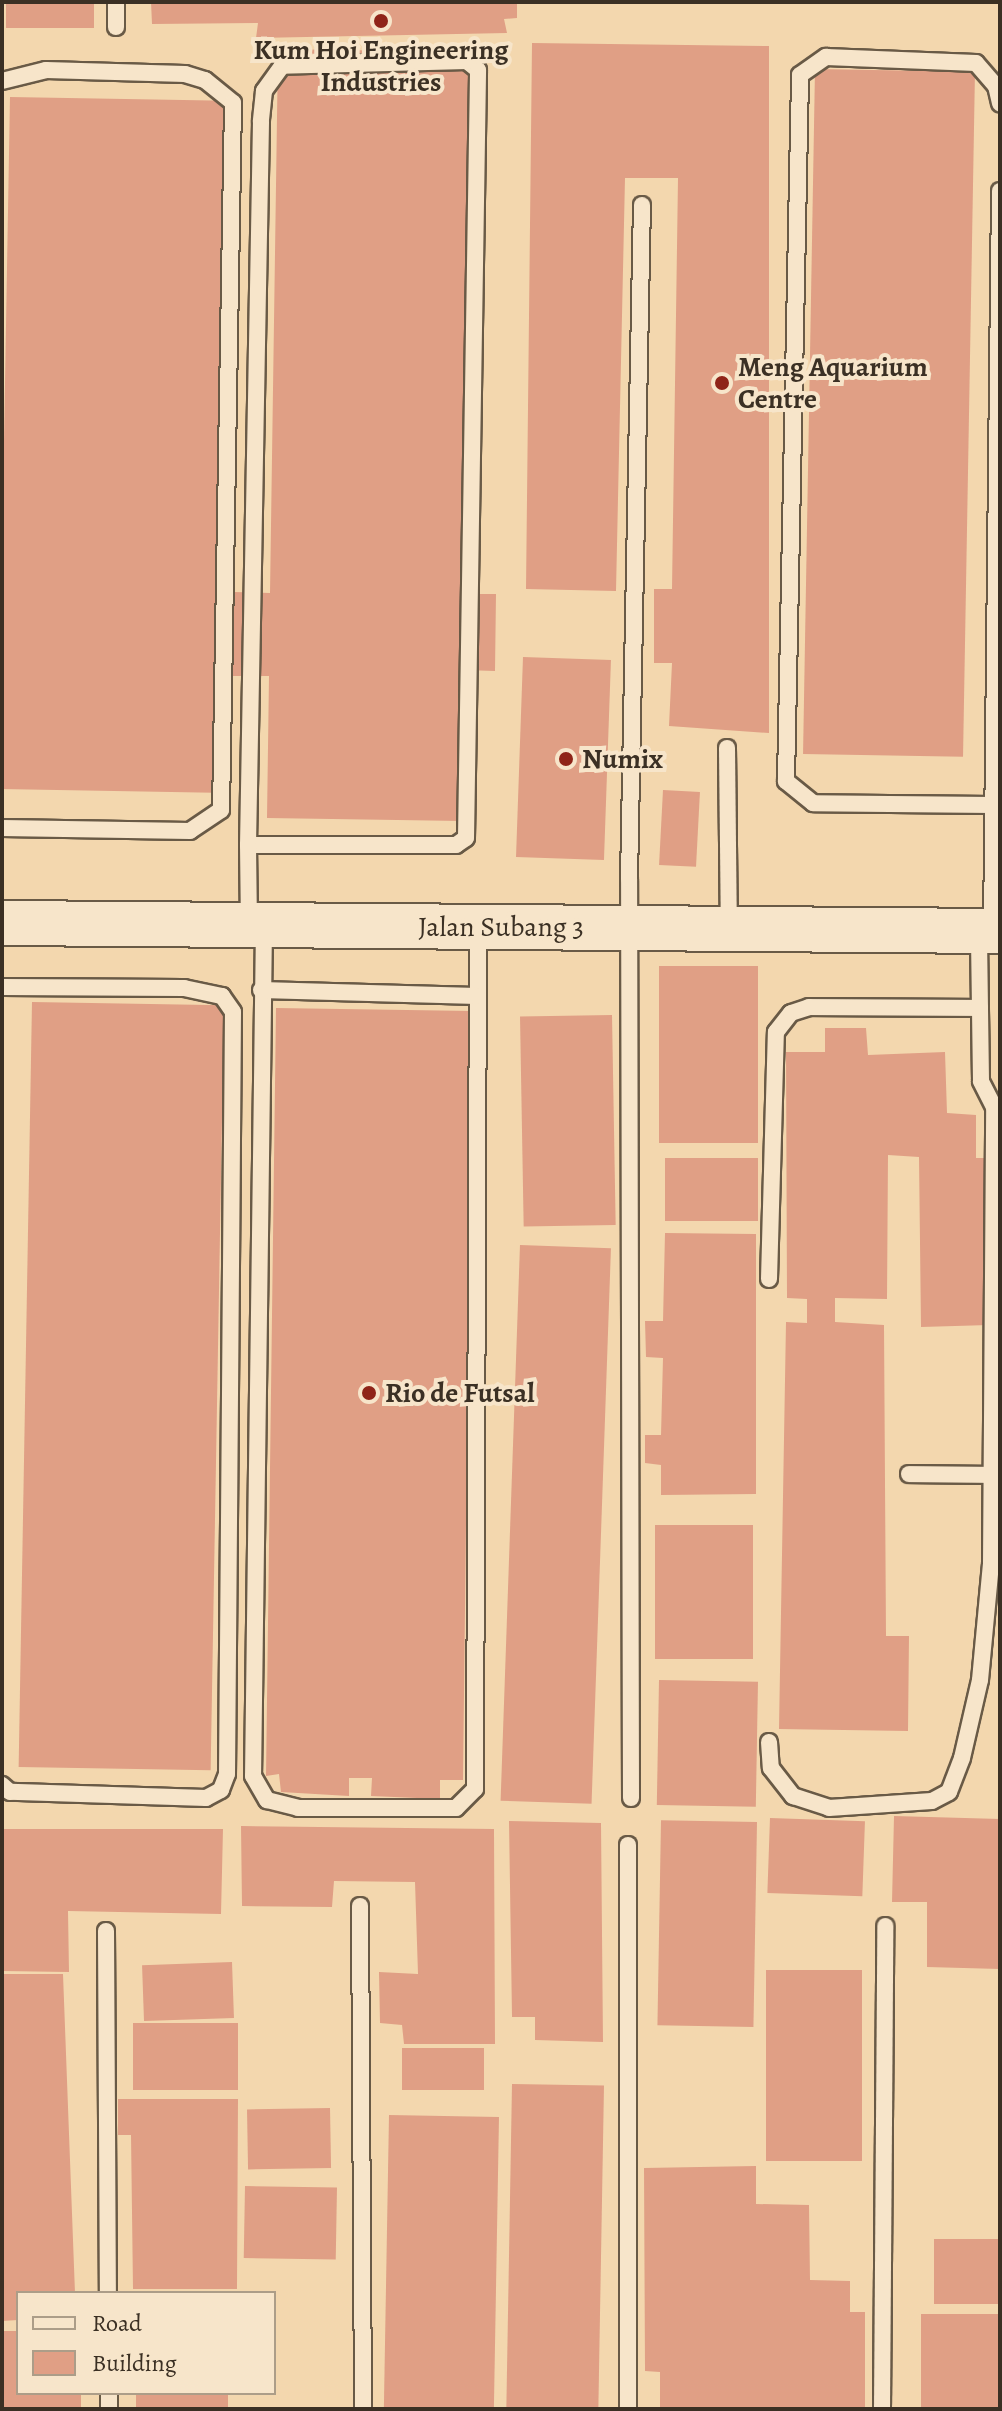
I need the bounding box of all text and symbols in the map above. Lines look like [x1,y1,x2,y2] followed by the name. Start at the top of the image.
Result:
[372,12,390,30] marker: Kum Hoi Engineering Industries
[254,33,508,99] place label: Kum Hoi Engineering Industries
[738,350,928,416] place label: Meng Aquarium Centre
[713,374,731,392] marker: Meng Aquarium Centre
[582,742,663,776] place label: Numix
[557,750,575,768] marker: Numix
[418,910,584,944] street label: Jalan Subang 3
[385,1376,535,1410] place label: Rio de Futsal
[360,1384,378,1402] marker: Rio de Futsal
[16,2291,276,2395] legend
[92,2307,142,2339] text: Road
[92,2347,177,2379] text: Building

